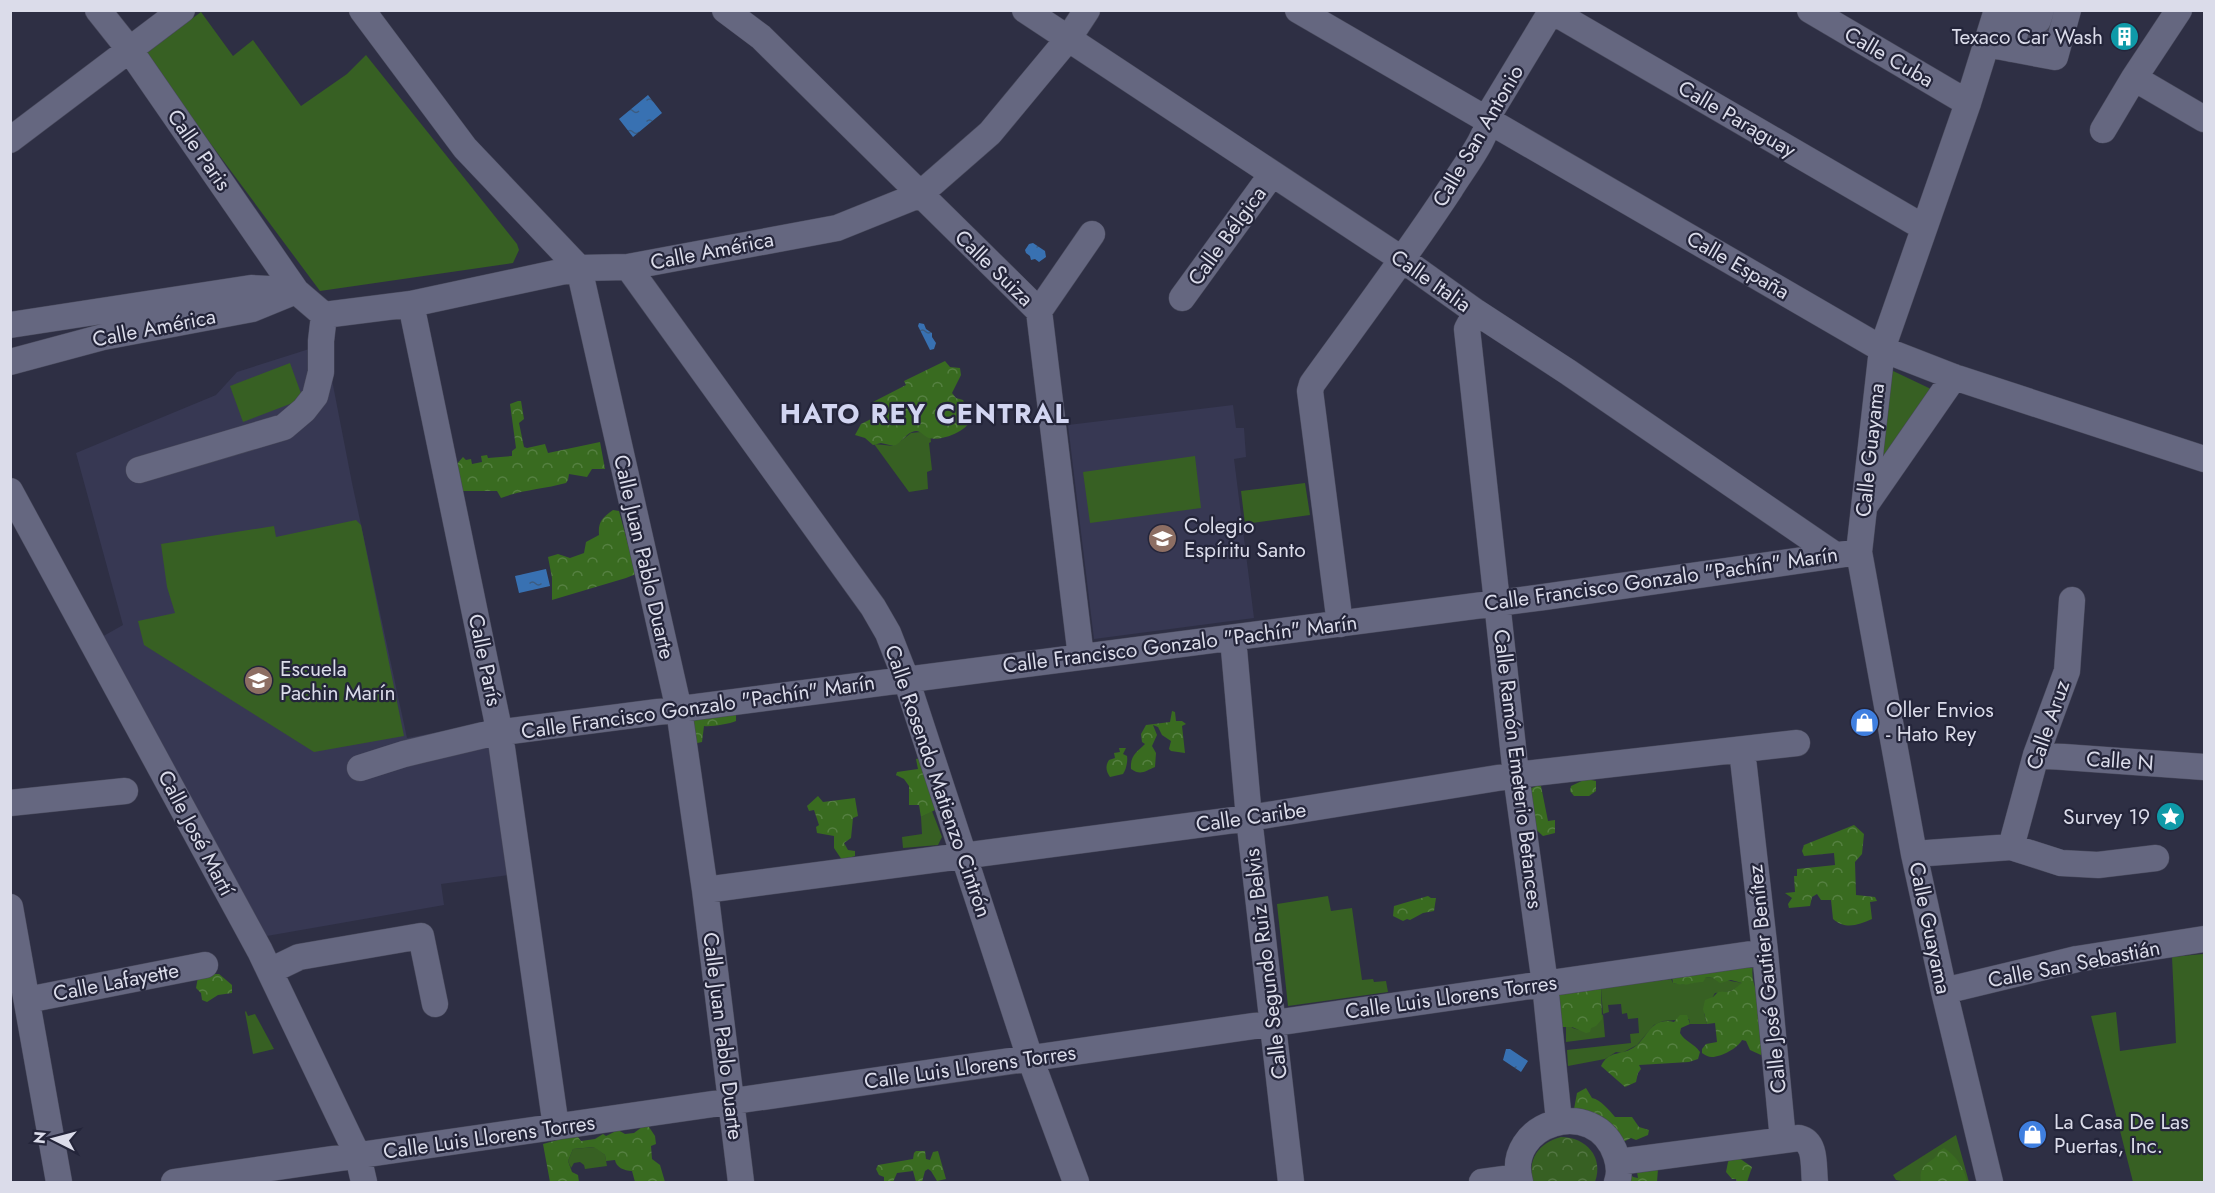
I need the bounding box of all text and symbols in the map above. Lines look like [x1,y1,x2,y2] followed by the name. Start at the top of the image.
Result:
[1839,19,1939,95] street label: Calle Cuba
[2108,21,2140,53] building icon: Texaco Car Wash
[1952,22,2103,52] place label: Texaco Car Wash
[1425,59,1531,213] street label: Calle San Antonio
[1672,73,1802,165] street label: Calle Paraguay
[160,103,238,197] street label: Calle Paris
[1181,180,1273,292] street label: Calle Bélgica
[948,223,1040,313] street label: Calle Suiza
[1681,223,1795,307] street label: Calle España
[648,224,776,278] street label: Calle América
[1385,242,1477,320] street label: Calle Italia
[90,301,218,355] street label: Calle América
[1848,382,1892,518] street label: Calle Guayama
[780,394,1070,433] district label: HATO REY CENTRAL
[606,452,682,662] street label: Calle Juan Pablo Duarte
[1184,511,1306,565] place label: Colegio Espíritu Santo
[1147,522,1179,554] school or university icon: Colegio Espíritu Santo
[1482,539,1840,619] street label: Calle Francisco Gonzalo "Pachín" Marín
[1001,607,1359,681] street label: Calle Francisco Gonzalo "Pachín" Marín
[461,611,509,709] street label: Calle París
[1486,628,1550,910] street label: Calle Ramón Emeterio Betances
[877,641,999,921] street label: Calle Rosendo Matienzo Cintrón
[280,654,396,708] place label: Escuela Pachin Marín
[243,665,275,697] school or university icon: Escuela Pachin Marín
[519,667,877,747] street label: Calle Francisco Gonzalo "Pachín" Marín
[2019,676,2077,774] street label: Calle Aruz
[1886,695,1994,749] place label: Oller Envios - Hato Rey
[1849,706,1881,738] shop icon: Oller Envios - Hato Rey
[2085,744,2155,778] street label: Calle N
[150,765,242,902] street label: Calle José Martí
[1194,794,1308,840] street label: Calle Caribe
[2155,801,2187,833] place icon: Survey 19
[2063,802,2150,832] place label: Survey 19
[1237,847,1295,1081] street label: Calle Segundo Ruiz Belvis
[1901,859,1959,997] street label: Calle Guayama
[1740,863,1794,1095] street label: Calle José Gautier Benítez
[695,931,751,1142] street label: Calle Juan Pablo Duarte
[1985,933,2163,995] street label: Calle San Sebastián
[51,955,182,1009] street label: Calle Lafayette
[1343,967,1559,1027] street label: Calle Luis Llorens Torres
[862,1037,1078,1097] street label: Calle Luis Llorens Torres
[381,1107,597,1167] street label: Calle Luis Llorens Torres
[2054,1107,2189,1161] place label: La Casa De Las Puertas, Inc.
[24,1109,84,1169] north arrow
[2017,1118,2049,1150] shop icon: La Casa De Las Puertas, Inc.
[27,1130,52,1145] text: N

